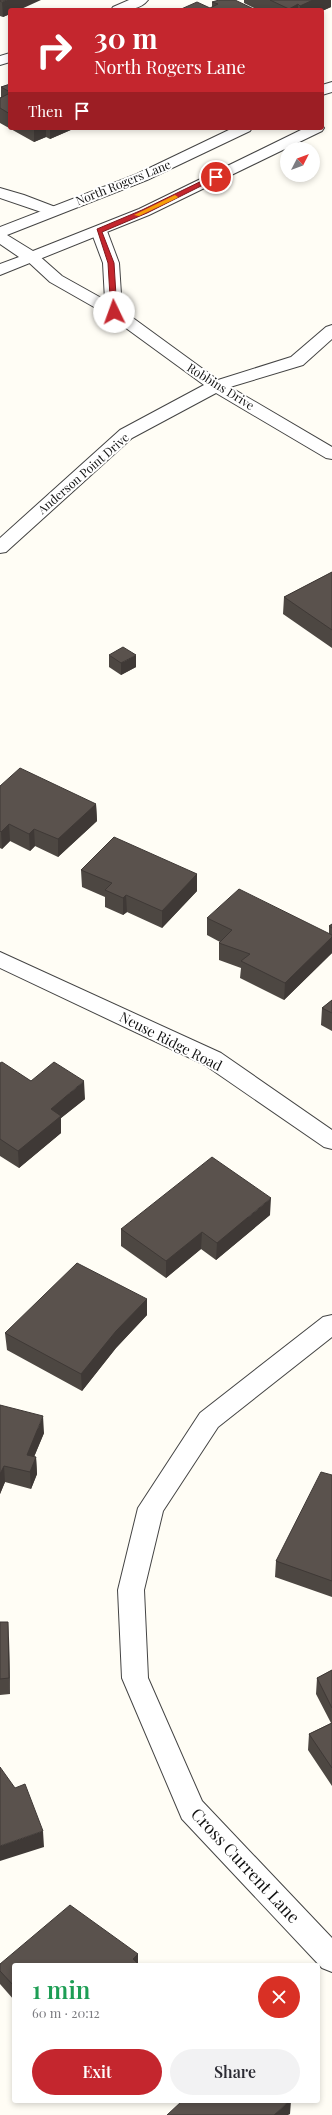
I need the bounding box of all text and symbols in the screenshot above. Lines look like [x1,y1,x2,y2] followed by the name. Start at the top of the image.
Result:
[94,19,158,56] text: 30 m
[28,24,80,76] icon: right
[94,55,246,79] text: North Rogers Lane
[71,100,93,122] icon: arrive
[28,101,63,121] text: Then
[280,142,320,182] north arrow
[280,142,320,182] map controls
[73,156,173,208] street label: North Rogers Lane
[199,160,233,194] pin
[205,166,227,188] icon: arrive
[93,291,135,333] position arrow
[184,359,258,413] street label: Robbins Drive
[33,429,132,518] street label: Anderson Point Drive
[116,1007,226,1075] street label: Neuse Ridge Road
[187,1803,305,1927] street label: Cross Current Lane
[32,1973,90,2005] text: 1 min
[258,1976,300,2018] button: close
[32,2004,100,2021] text: 60 m · 20:12
[32,2049,162,2095] button: Exit
[170,2049,300,2095] button: Share

